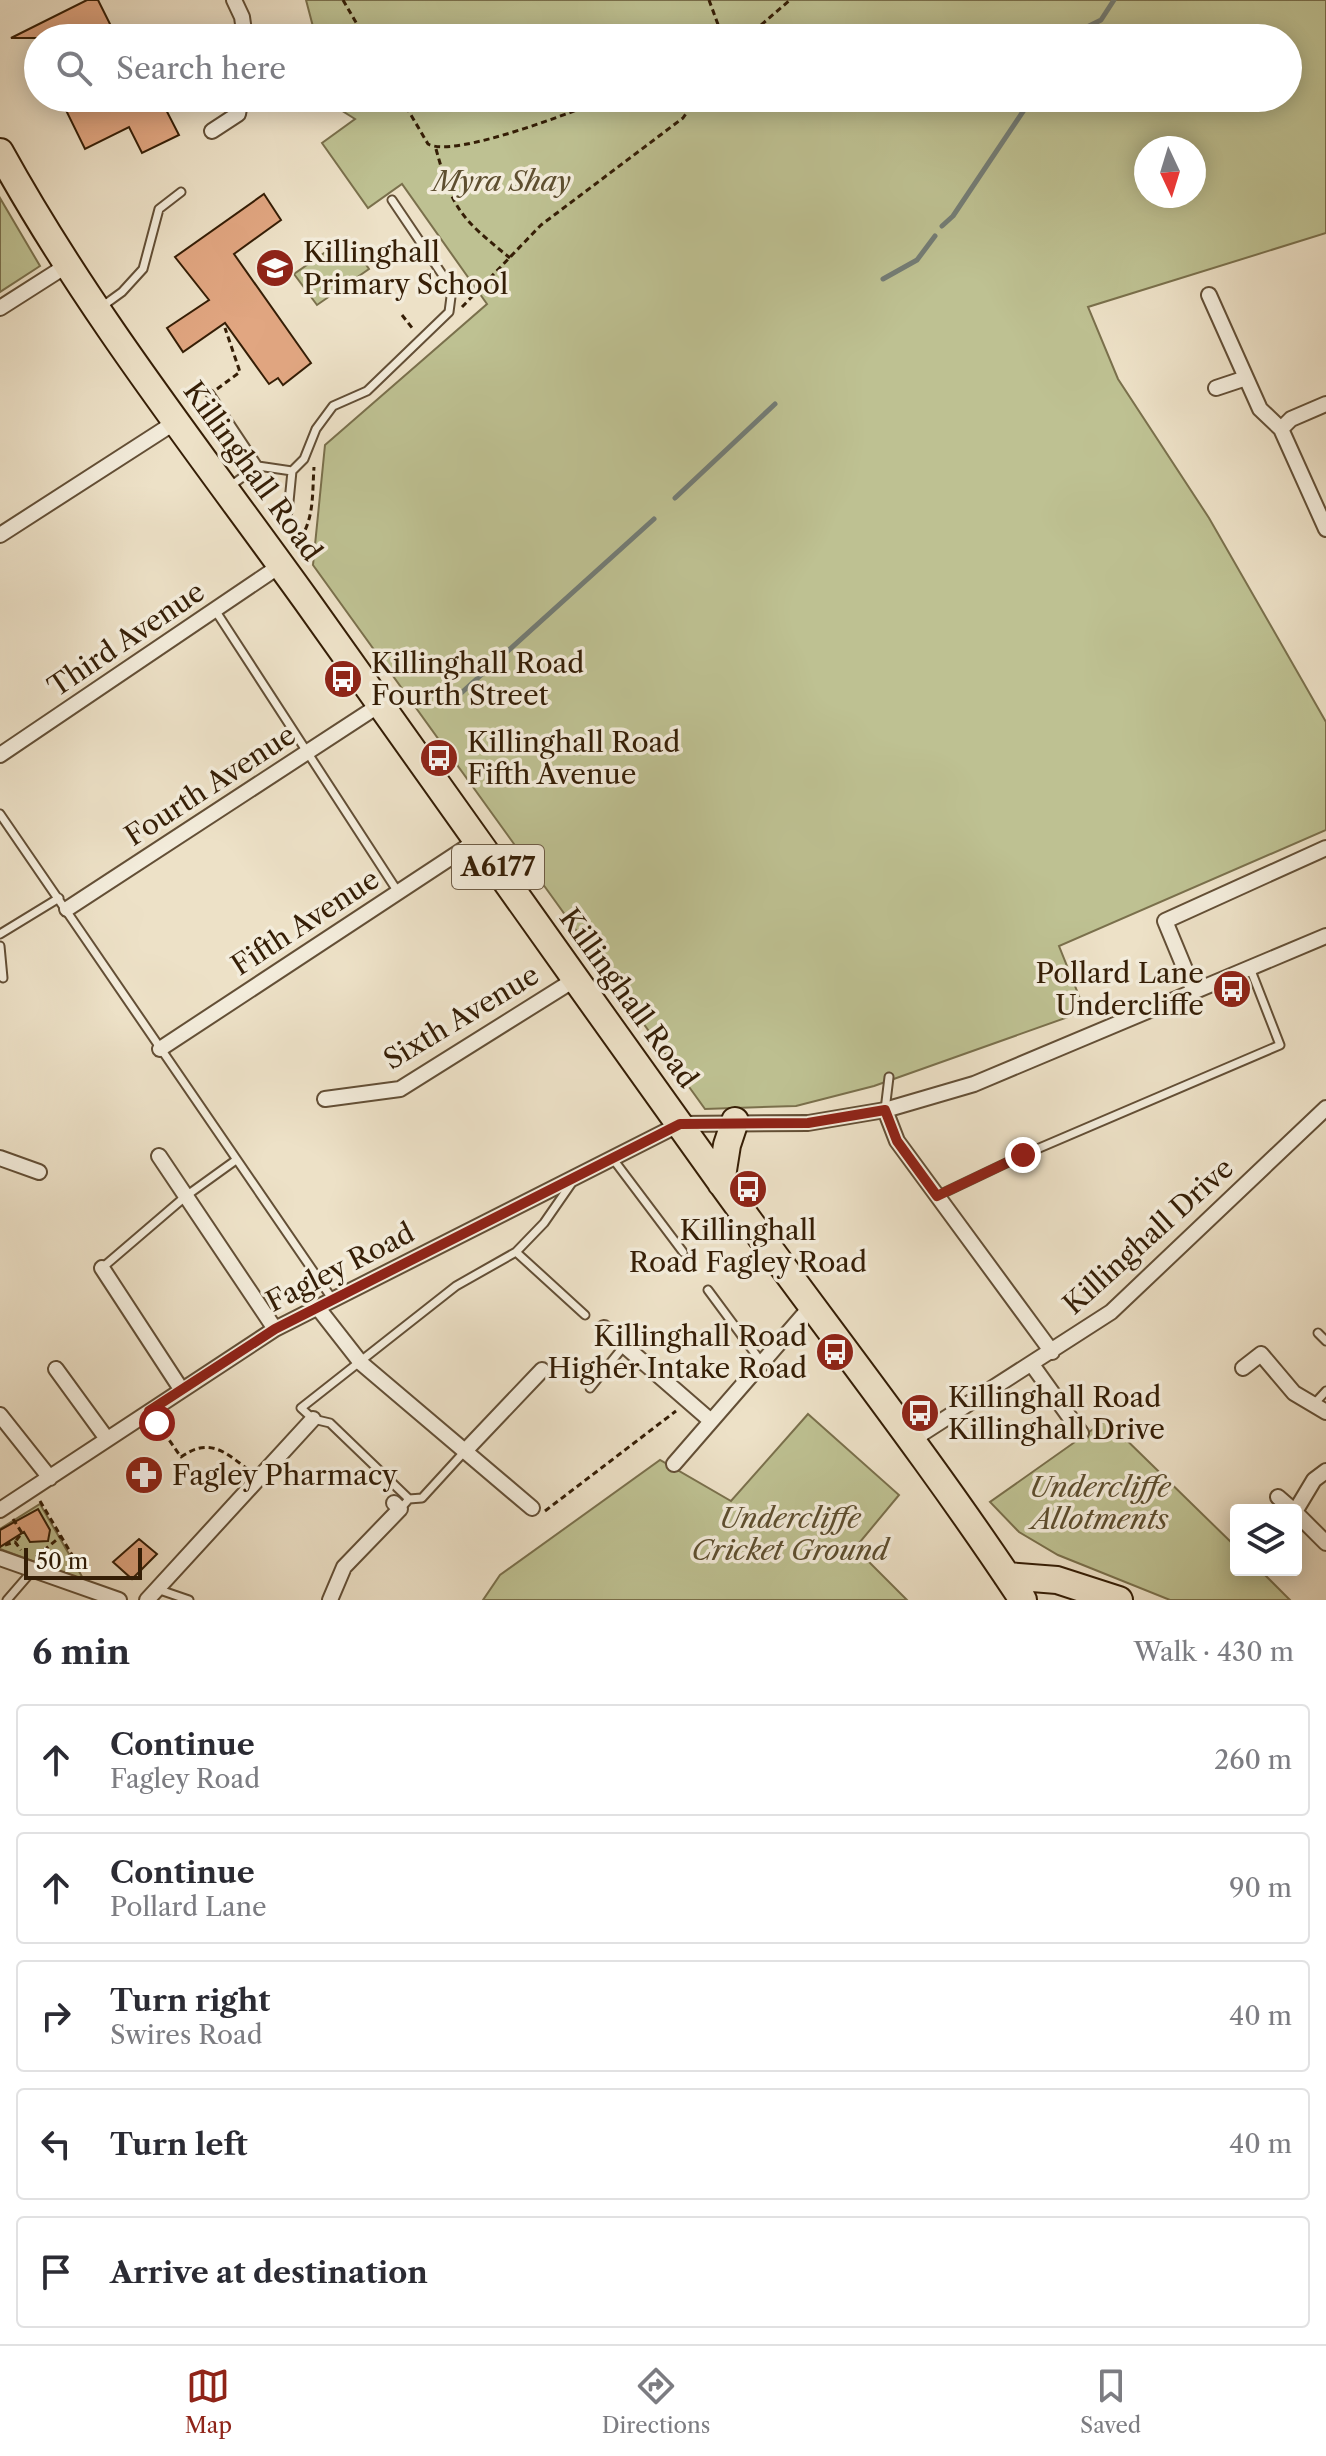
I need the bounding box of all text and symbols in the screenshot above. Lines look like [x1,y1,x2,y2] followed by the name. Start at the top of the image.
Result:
[24,24,1302,112] search box
[52,46,96,90] icon: search
[116,50,286,87] text: Search here
[1134,136,1206,208] north arrow
[430,164,571,198] park label: Myra Shay
[303,235,508,301] place label: Killinghall Primary School
[254,247,296,289] school or university icon: Killinghall Primary School
[177,375,329,567] street label: Killinghall Road
[41,574,211,704] street label: Third Avenue
[371,646,584,712] place label: Killinghall Road Fourth Street
[322,658,364,700] bus stop icon: Killinghall Road Fourth Street
[118,717,302,853] street label: Fourth Avenue
[467,725,680,791] place label: Killinghall Road Fifth Avenue
[418,737,460,779] bus stop icon: Killinghall Road Fifth Avenue
[452,845,544,889] road number: A6177
[225,862,385,982] street label: Fifth Avenue
[553,902,705,1094] street label: Killinghall Road
[1035,956,1204,1022] place label: Pollard Lane Undercliffe
[377,957,545,1077] street label: Sixth Avenue
[1211,968,1253,1010] bus stop icon: Pollard Lane Undercliffe
[1005,1137,1041,1173] route end
[1056,1151,1240,1321] street label: Killinghall Drive
[727,1168,769,1210] bus stop icon: Killinghall Road Fagley Road
[629,1213,867,1279] place label: Killinghall Road Fagley Road
[260,1215,420,1319] street label: Fagley Road
[548,1319,807,1385] place label: Killinghall Road Higher Intake Road
[814,1331,856,1373] bus stop icon: Killinghall Road Higher Intake Road
[948,1380,1165,1446] place label: Killinghall Road Killinghall Drive
[899,1392,941,1434] bus stop icon: Killinghall Road Killinghall Drive
[139,1405,175,1441] route start
[123,1454,165,1496] pharmacy icon: Fagley Pharmacy
[172,1458,398,1492] place label: Fagley Pharmacy
[1027,1470,1172,1536] park label: Undercliffe Allotments
[692,1501,892,1567] park label: Undercliffe Cricket Ground
[1230,1504,1302,1576] map controls
[1230,1504,1302,1576] button: layers
[24,1544,142,1580] scale bar
[36,1548,88,1575] text: 50 m
[32,1631,130,1673] text: 6 min
[1134,1636,1294,1668] text: Walk · 430 m
[110,1726,255,1763] text: Continue
[34,1738,78,1782] icon: ahead
[1214,1744,1292,1776] text: 260 m
[110,1763,260,1795] text: Fagley Road
[110,1854,255,1891] text: Continue
[34,1866,78,1910] icon: ahead
[1229,1872,1292,1904] text: 90 m
[110,1891,267,1923] text: Pollard Lane
[110,1982,270,2019] text: Turn right
[34,1994,78,2038] icon: right
[1229,2000,1292,2032] text: 40 m
[110,2019,262,2051] text: Swires Road
[34,2122,78,2166] icon: left
[110,2126,247,2163] text: Turn left
[1229,2128,1292,2160] text: 40 m
[34,2250,78,2294] icon: arrive
[110,2254,428,2291] text: Arrive at destination
[185,2364,232,2439] tab: Map
[602,2364,710,2439] tab: Directions
[1080,2364,1141,2439] tab: Saved

